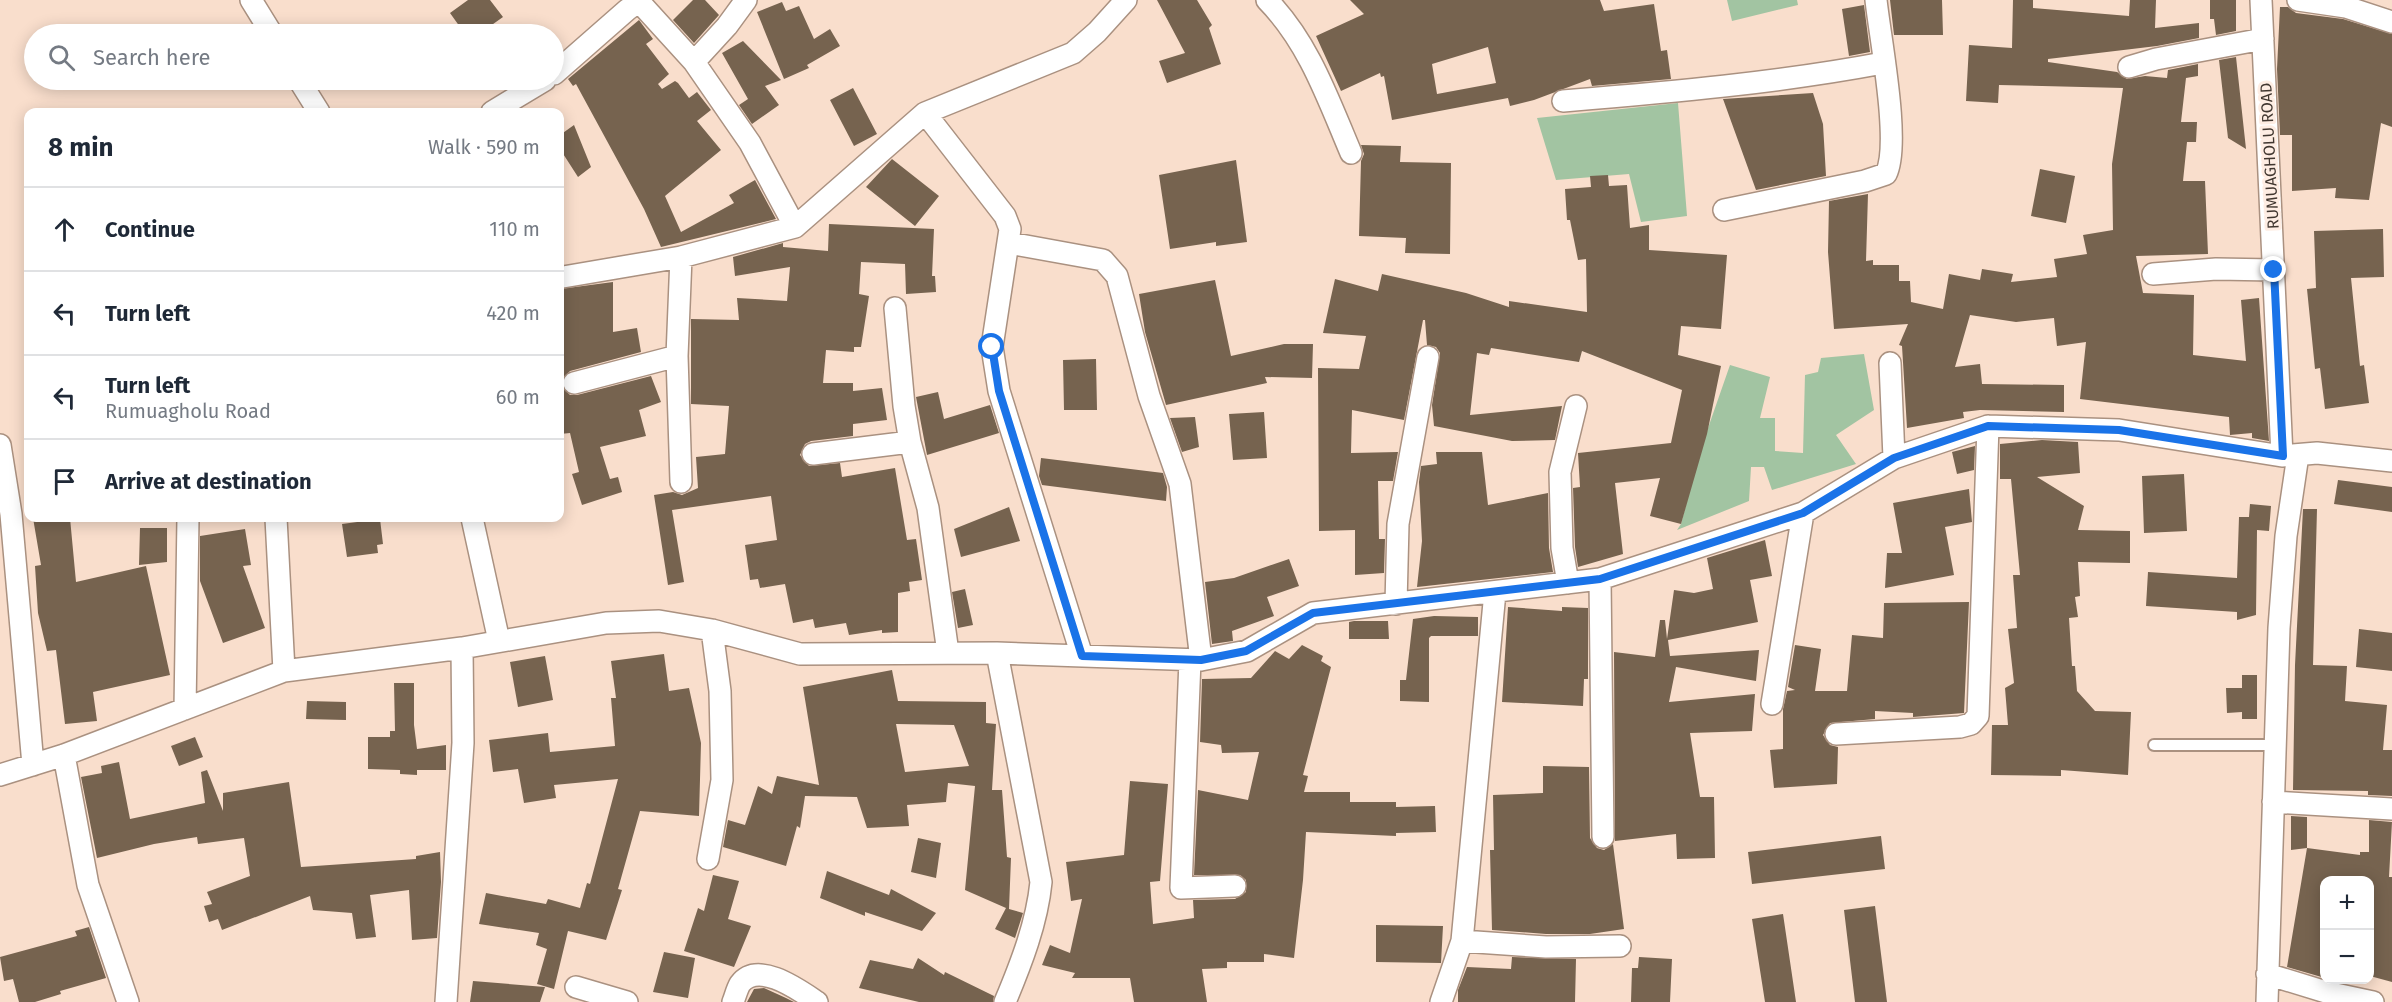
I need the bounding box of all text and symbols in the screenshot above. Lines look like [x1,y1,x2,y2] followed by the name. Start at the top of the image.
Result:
[24,24,564,90] search box
[45,41,78,74] icon: search
[93,44,211,71] text: Search here
[2256,82,2283,230] street label: RUMUAGHOLU ROAD
[48,132,114,163] text: 8 min
[428,135,540,159] text: Walk · 590 m
[48,213,81,246] icon: ahead
[105,216,195,243] text: Continue
[489,217,540,241] text: 110 m
[2260,256,2286,282] route end
[48,297,81,330] icon: left
[105,300,190,327] text: Turn left
[486,301,540,325] text: 420 m
[978,333,1004,359] route start
[105,372,190,399] text: Turn left
[48,381,81,414] icon: left
[496,385,540,409] text: 60 m
[105,399,271,423] text: Rumuagholu Road
[48,465,81,498] icon: arrive
[105,468,312,495] text: Arrive at destination
[2320,876,2374,984] map controls
[2320,876,2374,930] button: +
[2320,930,2374,984] button: −

